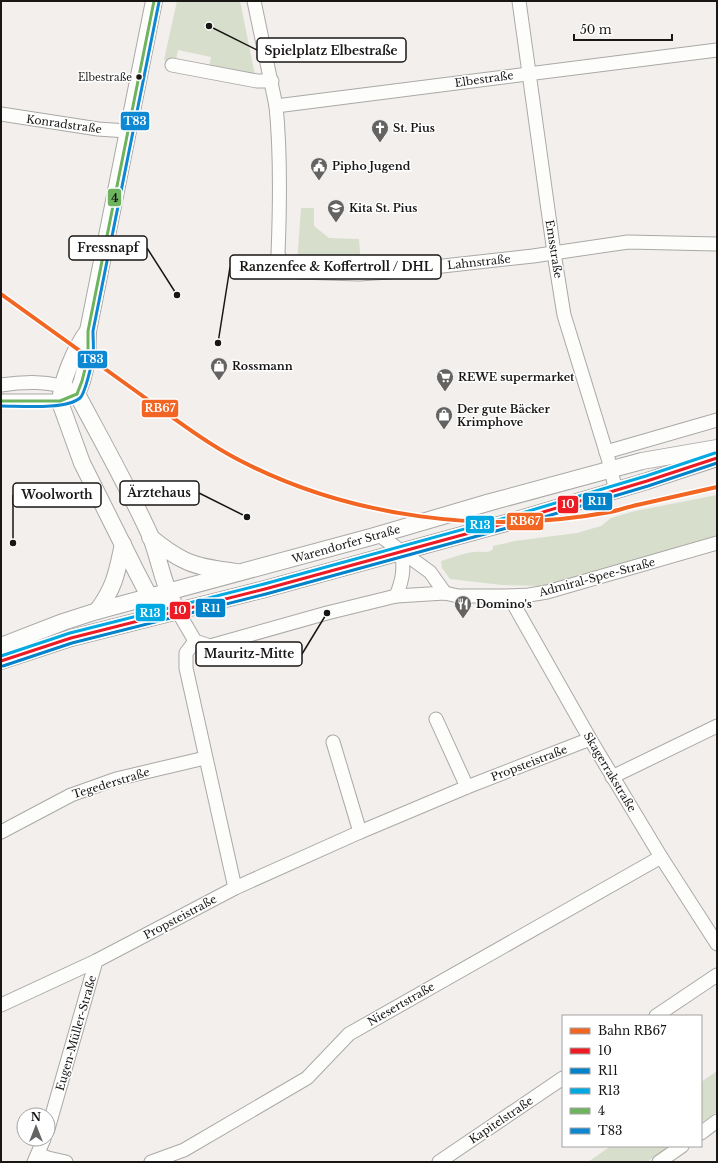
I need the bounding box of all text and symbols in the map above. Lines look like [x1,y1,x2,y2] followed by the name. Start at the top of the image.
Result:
[574,16,672,42] scale bar
[580,22,612,37] text: 50 m
[257,38,406,62] callout: Spielplatz Elbestraße
[264,43,398,58] text: Spielplatz Elbestraße
[454,68,514,90] street label: Elbestraße
[78,71,132,84] place label: Elbestraße
[134,72,144,82] marker: Elbestraße
[120,111,150,131] line badge: T83
[25,112,103,136] street label: Konradstraße
[123,114,147,128] text: T83
[370,118,390,143] church icon: St. Pius
[393,121,435,135] place label: St. Pius
[309,156,329,181] public building icon: Pipho Jugend
[332,159,411,173] place label: Pipho Jugend
[107,188,122,207] line badge: 4
[111,191,119,205] text: 4
[326,198,346,223] school or university icon: Kita St. Pius
[349,201,417,215] place label: Kita St. Pius
[542,219,566,279] street label: Emsstraße
[69,236,147,260] callout: Fressnapf
[77,240,141,255] text: Fressnapf
[447,252,511,272] street label: Lahnstraße
[230,255,441,279] callout: Ranzenfee & Koffertroll / DHL
[239,259,433,274] text: Ranzenfee & Koffertroll / DHL
[77,350,108,369] line badge: T83
[80,352,104,366] text: T83
[209,356,229,381] shop icon: Rossmann
[232,359,293,373] place label: Rossmann
[435,367,455,392] supermarket icon: REWE supermarket
[458,370,575,384] place label: REWE supermarket
[141,399,179,418] line badge: RB67
[145,401,176,415] text: RB67
[457,402,551,429] place label: Der gute Bäcker Krimphove
[434,405,454,430] shop icon: Der gute Bäcker Krimphove
[120,481,199,505] callout: Ärztehaus
[13,483,101,507] callout: Woolworth
[126,484,191,500] text: Ärztehaus
[20,487,93,502] text: Woolworth
[582,492,613,511] line badge: R11
[588,494,607,508] text: R11
[557,495,579,514] line badge: 10
[561,497,575,511] text: 10
[506,512,544,531] line badge: RB67
[510,514,541,528] text: RB67
[465,515,495,534] line badge: R13
[469,518,491,532] text: R13
[289,522,402,566] street label: Warendorfer Straße
[536,555,657,600] street label: Admiral-Spee-Straße
[453,594,473,619] restaurant icon: Domino's
[476,597,532,611] place label: Domino's
[195,598,226,618] line badge: R11
[169,601,191,620] line badge: 10
[202,601,221,615] text: R11
[135,603,166,622] line badge: R13
[173,603,187,617] text: 10
[139,606,161,620] text: R13
[196,642,302,666] callout: Mauritz-Mitte
[204,646,294,661] text: Mauritz-Mitte
[581,730,639,814] street label: Skagerrakstraße
[489,742,569,784] street label: Propsteistraße
[71,765,151,801] street label: Tegederstraße
[141,892,219,942] street label: Propsteistraße
[53,974,99,1092] street label: Eugen-Müller-Straße
[365,979,437,1029] street label: Niesertstraße
[562,1015,702,1147] legend
[598,1023,667,1038] text: Bahn RB67
[598,1043,612,1058] text: 10
[598,1063,618,1078] text: R11
[598,1083,620,1098] text: R13
[466,1093,536,1147] street label: Kapitelstraße
[598,1103,605,1118] text: 4
[16,1107,56,1147] north arrow
[31,1110,42,1124] text: N
[598,1123,622,1138] text: T83

